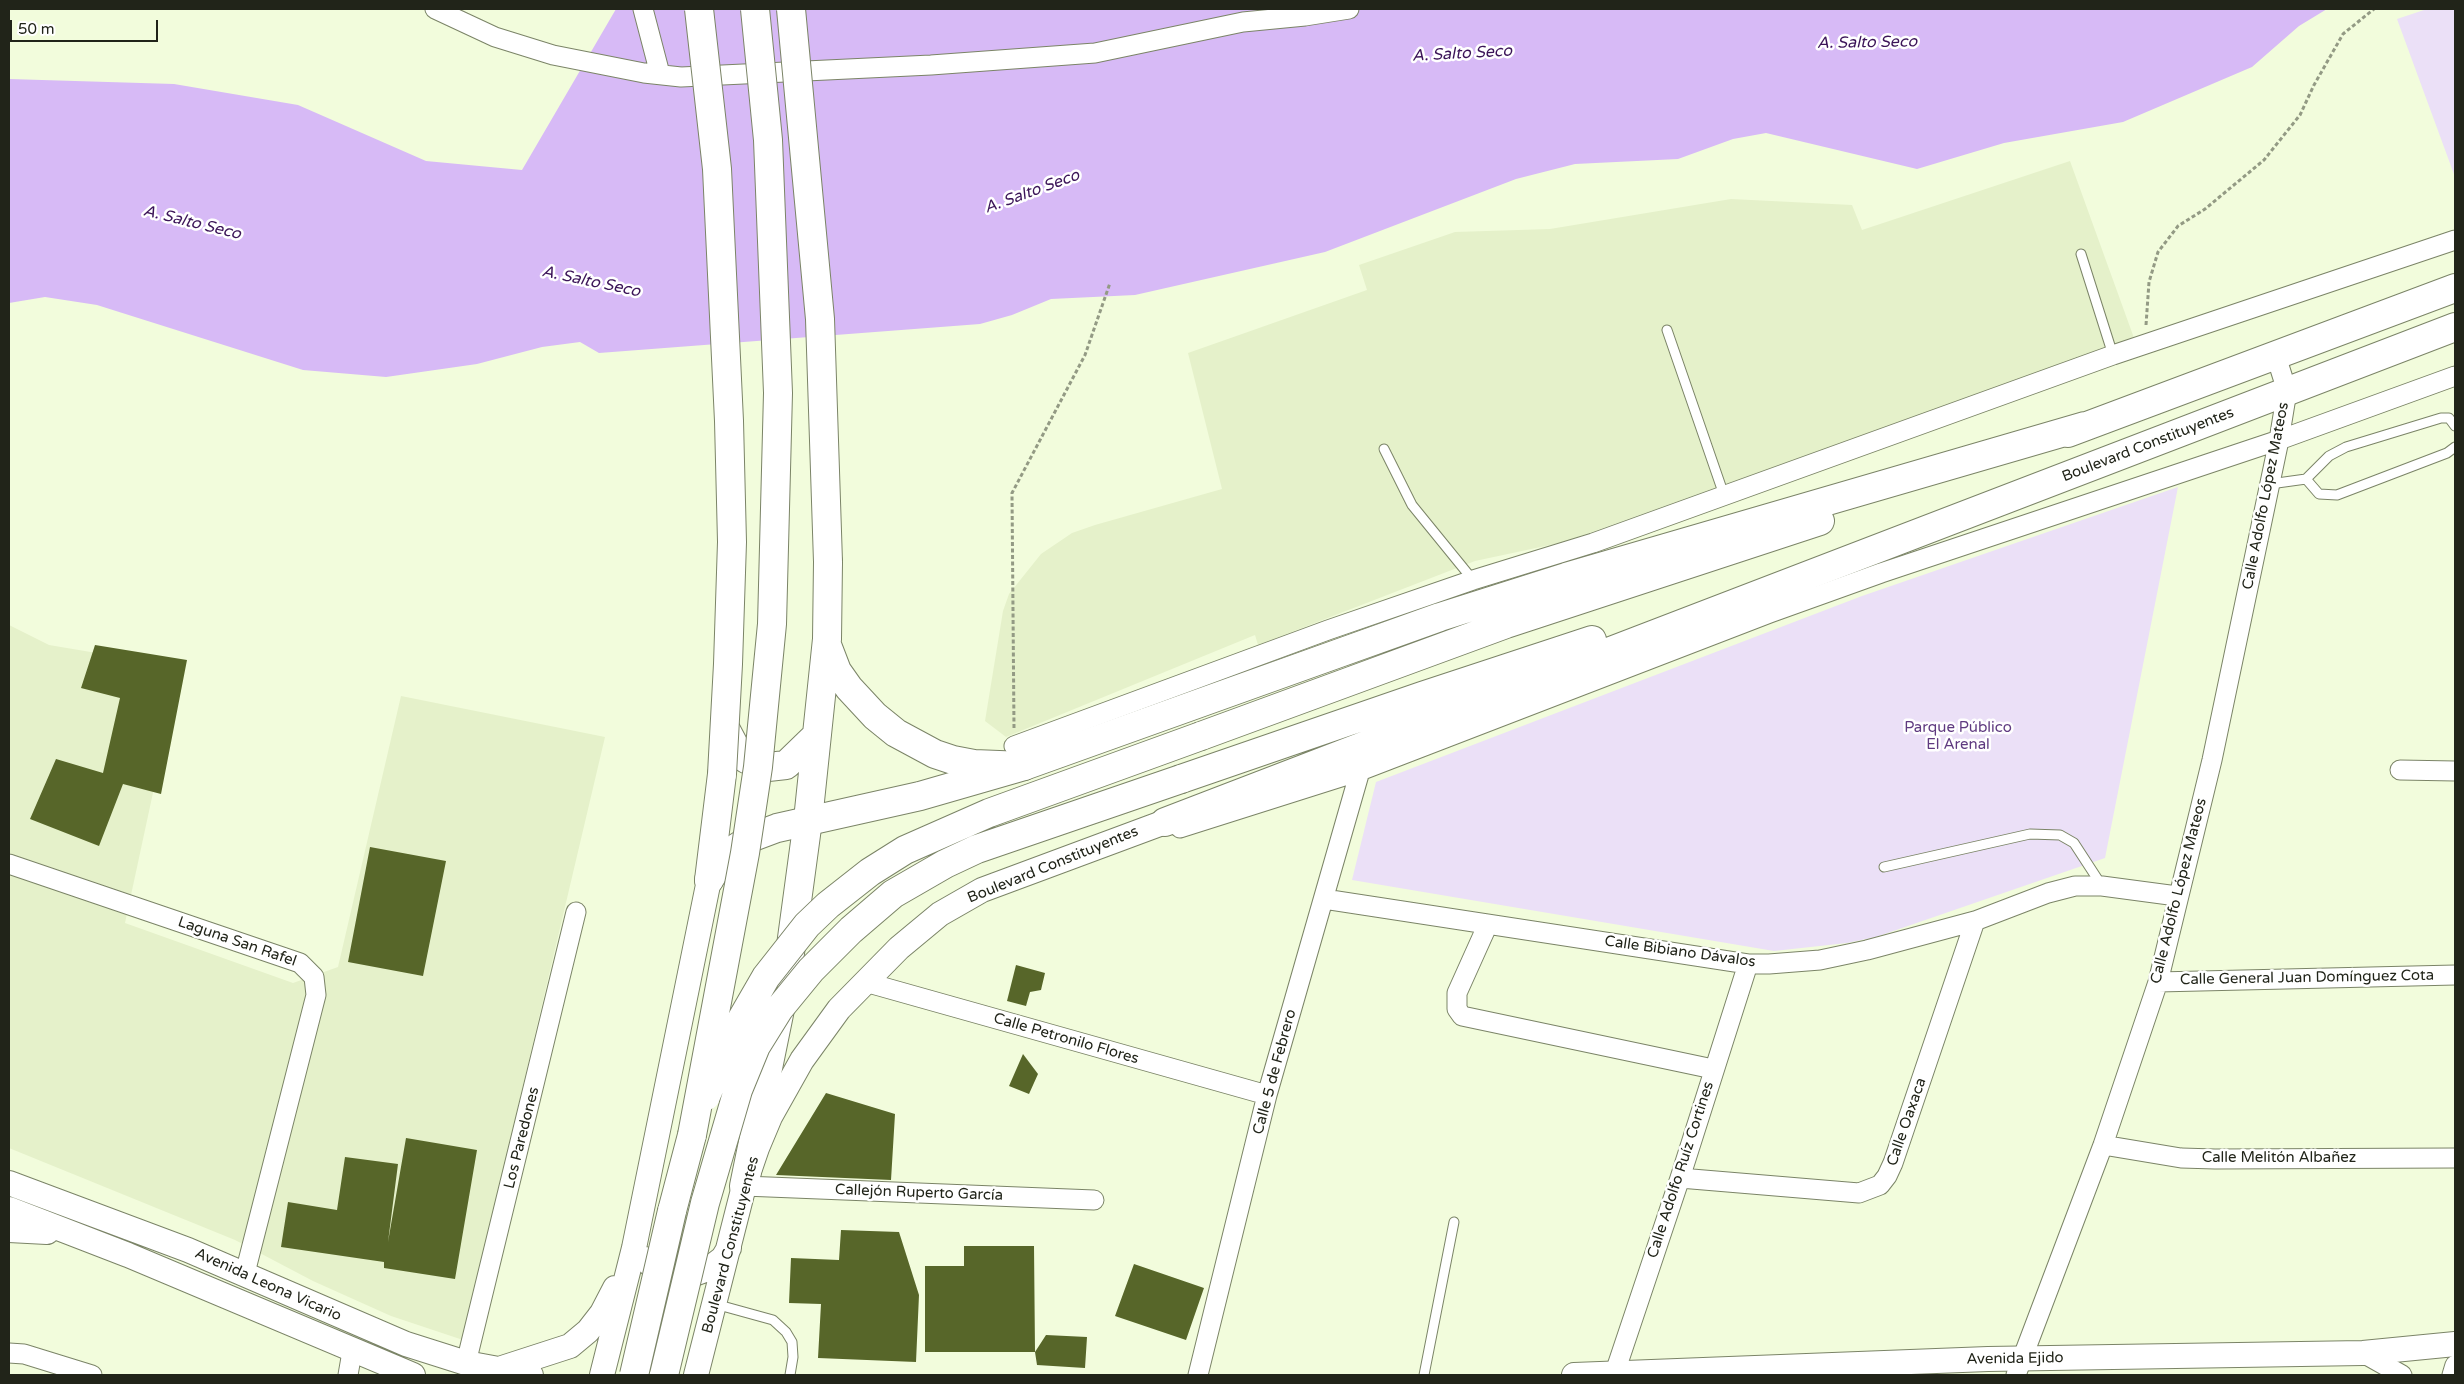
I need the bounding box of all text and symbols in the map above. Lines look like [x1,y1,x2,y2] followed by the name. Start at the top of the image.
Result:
[12,10,160,42] scale bar
[18,20,55,38] text: 50 m
[1817,33,1917,53] water label: A. Salto Seco
[1412,42,1512,66] water label: A. Salto Seco
[982,166,1082,218] water label: A. Salto Seco
[141,202,243,244] water label: A. Salto Seco
[540,262,642,302] water label: A. Salto Seco
[2239,401,2293,591] street label: Calle Adolfo López Mateos
[2060,404,2236,486] street label: Boulevard Constituyentes
[1904,719,2012,754] park label: Parque Público El Arenal
[2147,796,2211,986] street label: Calle Adolfo López Mateos
[965,822,1141,908] street label: Boulevard Constituyentes
[175,913,299,971] street label: Laguna San Rafel
[1603,932,1757,972] street label: Calle Bibiano Dávalos
[2180,967,2434,989] street label: Calle General Juan Domínguez Cota
[1250,1007,1300,1137] street label: Calle 5 de Febrero
[991,1010,1141,1068] street label: Calle Petronilo Flores
[1883,1076,1931,1168] street label: Calle Oaxaca
[1644,1079,1718,1261] street label: Calle Adolfo Ruíz Cortines
[501,1085,543,1191] street label: Los Paredones
[2202,1149,2356,1167] street label: Calle Melitón Albañez
[699,1155,763,1335] street label: Boulevard Constituyentes
[835,1181,1003,1205] street label: Callejón Ruperto García
[192,1245,344,1325] street label: Avenida Leona Vicario
[1966,1349,2064,1369] street label: Avenida Ejido

